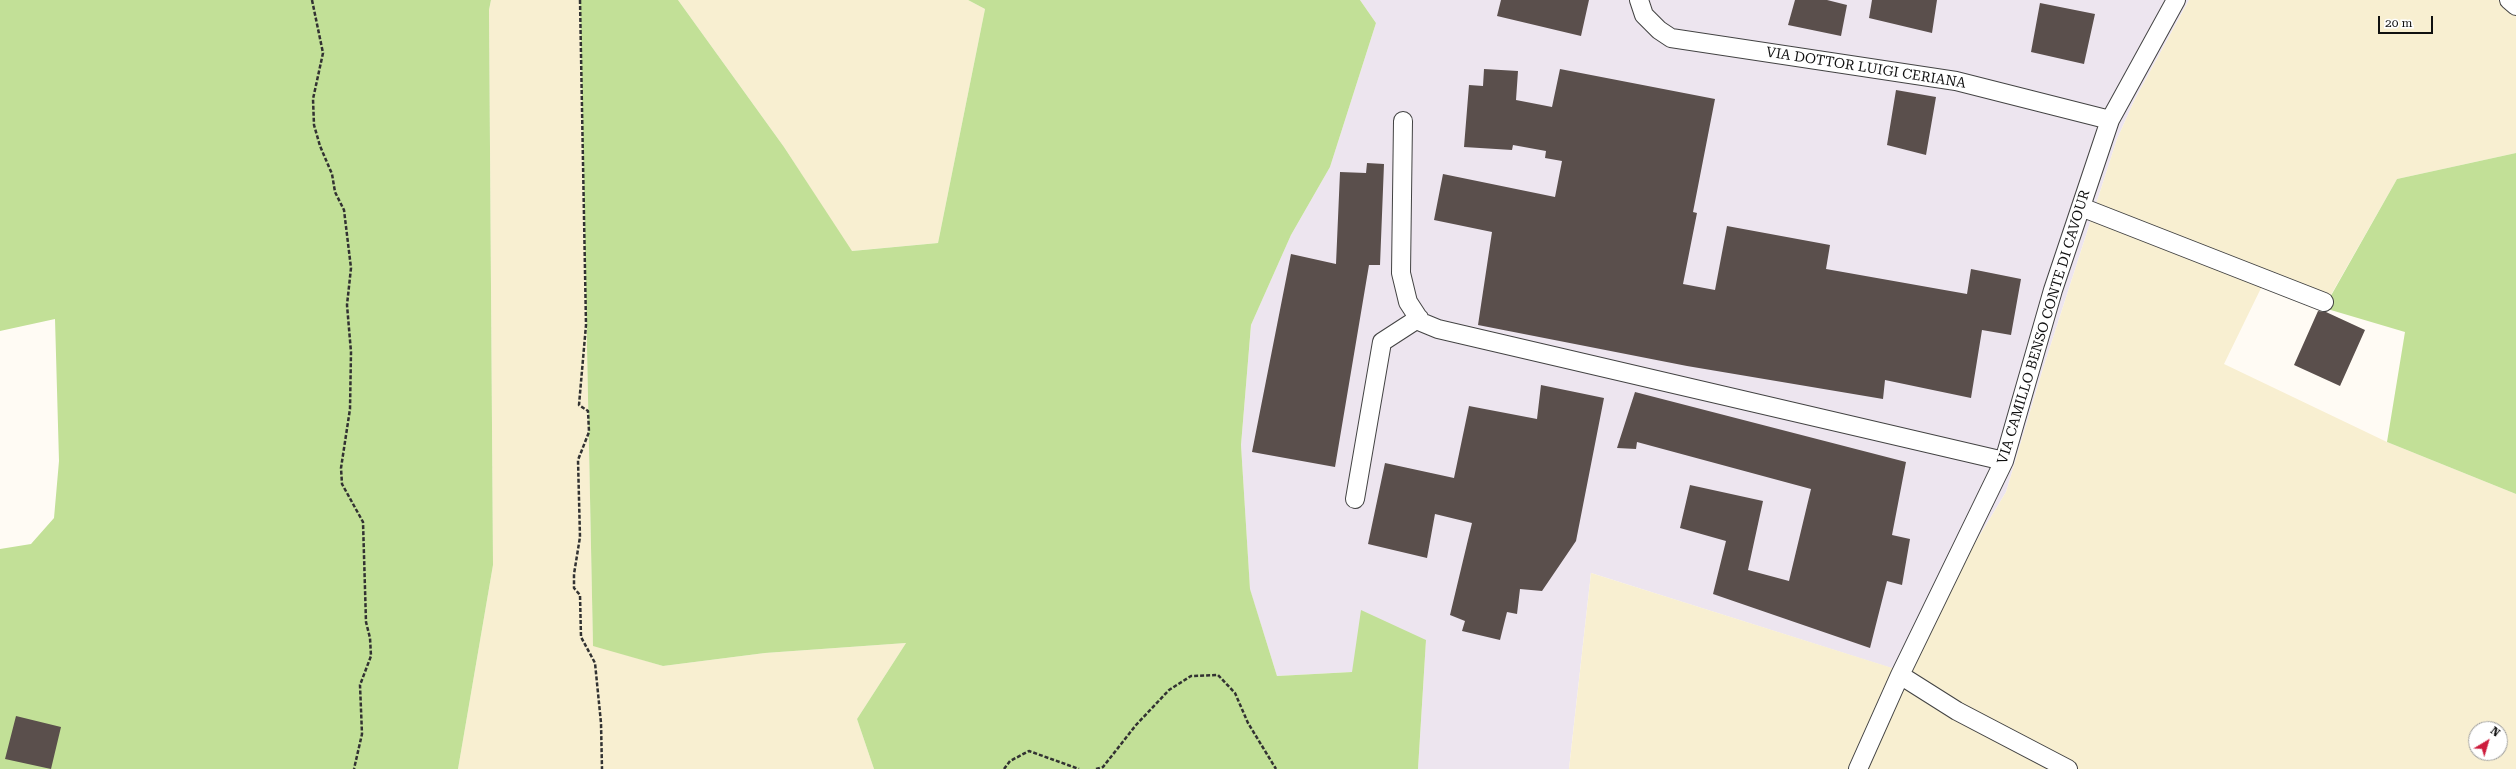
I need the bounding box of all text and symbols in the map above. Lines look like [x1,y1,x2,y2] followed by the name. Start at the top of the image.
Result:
[2380,8,2435,34] scale bar
[2385,16,2412,30] text: 20 m
[1765,44,1967,92] street label: VIA DOTTOR LUIGI CERIANA
[1994,188,2094,466] street label: VIA CAMILLO BENSO CONTE DI CAVOUR
[2468,721,2508,761] north arrow
[2488,724,2502,740] text: N

